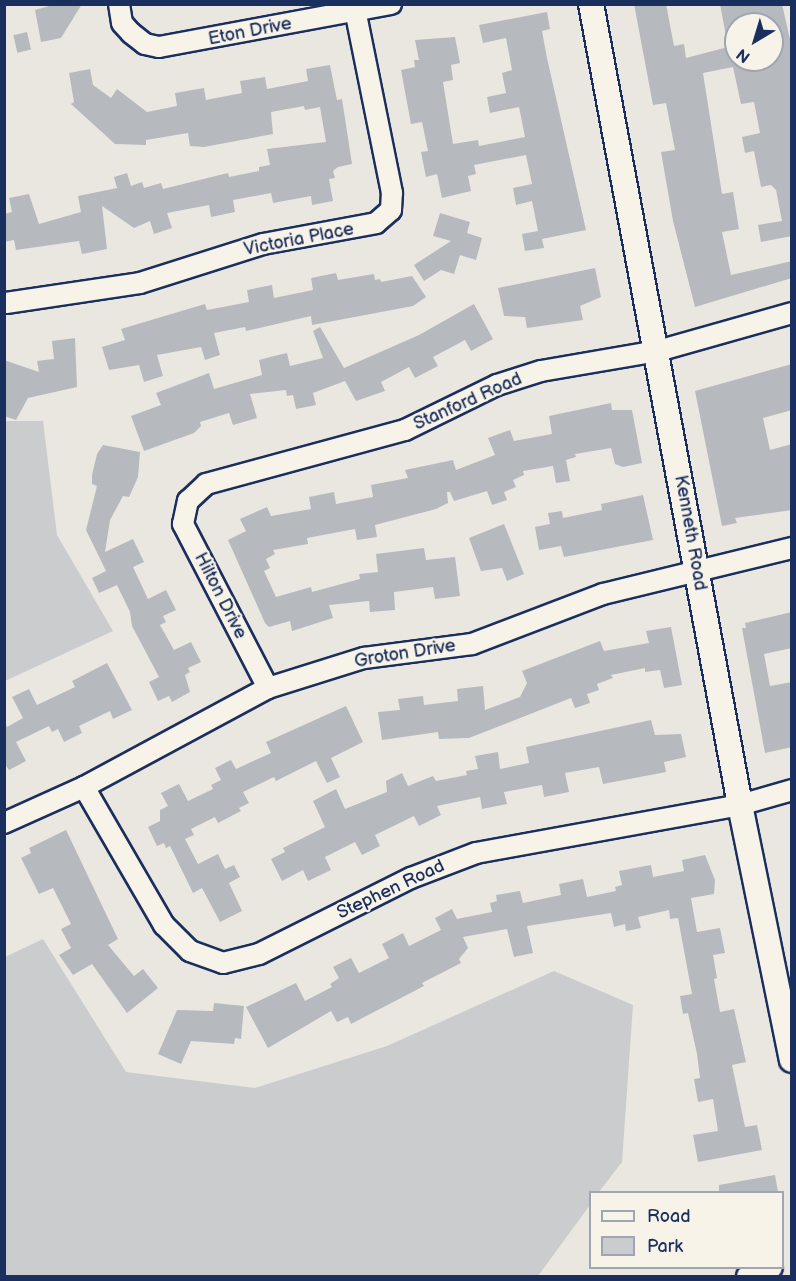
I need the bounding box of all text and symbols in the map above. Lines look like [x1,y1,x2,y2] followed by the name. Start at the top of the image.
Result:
[724,12,784,72] north arrow
[207,13,293,51] street label: Eton Drive
[733,44,754,66] text: N
[242,219,356,261] street label: Victoria Place
[410,368,526,436] street label: Stanford Road
[669,474,711,592] street label: Kenneth Road
[189,549,251,643] street label: Hilton Drive
[353,635,457,673] street label: Groton Drive
[334,856,448,924] street label: Stephen Road
[589,1191,784,1269] legend
[647,1206,691,1227] text: Road
[647,1236,683,1257] text: Park

